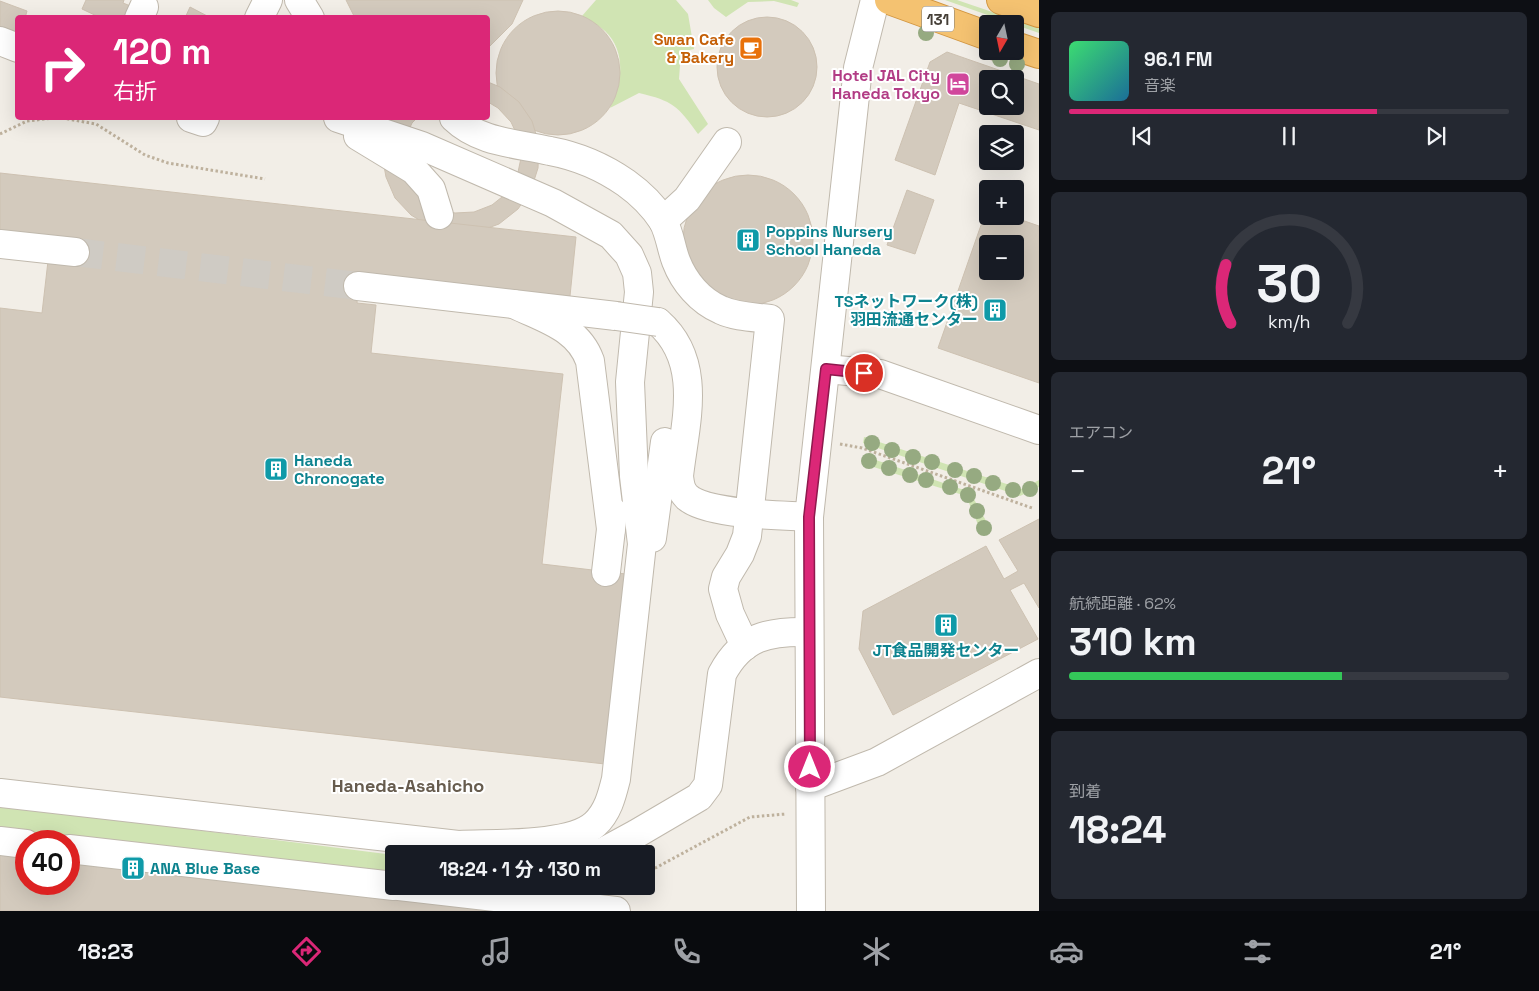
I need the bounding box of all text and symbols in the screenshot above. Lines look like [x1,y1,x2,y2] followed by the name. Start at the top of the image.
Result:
[922,6,954,32] road number: 131
[979,15,1024,60] north arrow
[979,15,1024,280] map controls
[654,29,734,68] place label: Swan Cafe & Bakery
[113,30,211,74] text: 120 m
[30,35,95,100] icon: right
[738,35,764,61] cafe icon: Swan Cafe & Bakery
[1144,47,1212,72] text: 96.1 FM
[832,65,940,104] place label: Hotel JAL City Haneda Tokyo
[979,70,1024,115] button: search
[945,71,971,97] hotel icon: Hotel JAL City Haneda Tokyo
[1144,75,1176,96] text: 音楽
[113,77,157,105] text: 右折
[1128,122,1156,150] icon: previous
[1275,122,1303,150] icon: pause
[1422,122,1450,150] icon: next
[979,125,1024,170] button: layers
[979,180,1024,225] button: +
[766,221,893,260] place label: Poppins Nursery School Haneda
[735,227,761,253] building icon: Poppins Nursery School Haneda
[979,235,1024,280] button: −
[1256,251,1322,317] text: 30
[834,291,978,330] place label: TSネットワーク(株) 羽田流通センター
[982,297,1008,323] building icon: TSネットワーク(株) 羽田流通センター
[1268,310,1310,333] text: km/h
[843,352,885,394] pin
[850,359,878,387] icon: arrive
[1069,422,1133,443] text: エアコン
[1262,447,1316,495] text: 21°
[294,450,385,489] place label: Haneda Chronogate
[1069,453,1086,489] text: −
[1492,453,1509,489] text: +
[263,456,289,482] building icon: Haneda Chronogate
[1069,593,1176,614] text: 航続距離 · 62%
[933,612,959,638] building icon: JT食品開発センター
[1069,618,1197,666] text: 310 km
[872,640,1020,661] place label: JT食品開発センター
[783,740,835,792] position arrow
[332,774,484,797] district label: Haneda-Asahicho
[1069,781,1101,802] text: 到着
[1069,806,1166,854] text: 18:24
[15,830,80,895] speed limit sign: 40
[120,855,146,881] building icon: ANA Blue Base
[439,857,601,882] text: 18:24 · 1 分 · 130 m
[150,858,260,879] place label: ANA Blue Base
[289,934,324,969] icon: directions
[479,934,514,969] icon: music
[669,934,704,969] icon: phone
[859,934,894,969] icon: climate
[1049,934,1084,969] icon: car
[1240,934,1275,969] icon: filters
[78,937,134,965] text: 18:23
[1430,937,1461,965] text: 21°

